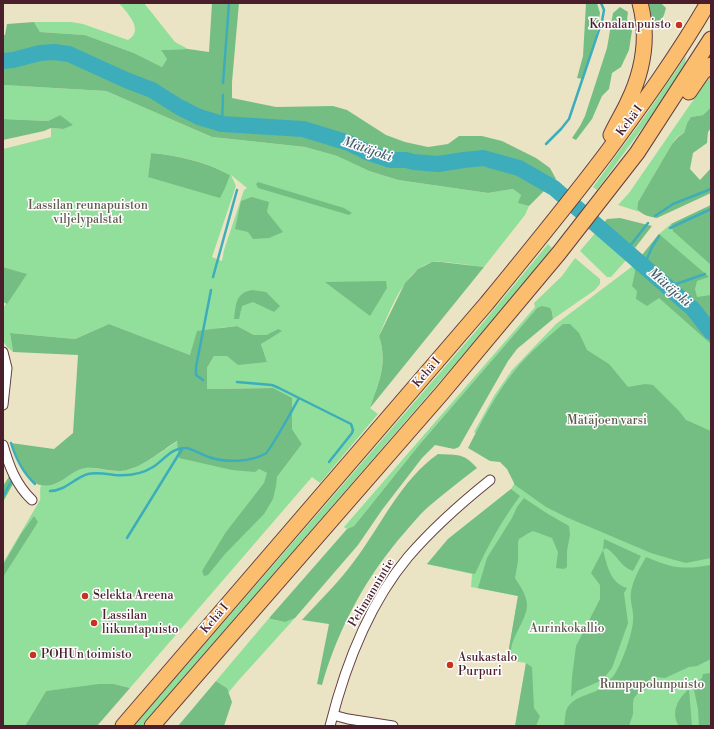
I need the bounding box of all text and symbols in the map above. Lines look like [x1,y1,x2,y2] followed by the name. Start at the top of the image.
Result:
[589,18,671,32] place label: Konalan puisto
[674,20,684,30] marker: Konalan puisto
[614,103,646,139] street label: Kehä I
[340,134,394,166] water label: Mätäjoki
[28,199,148,227] park label: Lassilan reunapuiston viljelypalstat
[644,265,694,311] water label: Mätäjoki
[410,355,444,391] street label: Kehä I
[567,414,647,428] park label: Mätäjoen varsi
[346,556,398,630] street label: Pelimannintie
[93,589,173,603] place label: Selekta Areena
[80,591,90,601] marker: Selekta Areena
[198,601,232,637] street label: Kehä I
[102,609,179,637] place label: Lassilan liikuntapuisto
[89,618,99,628] marker: Lassilan liikuntapuisto
[530,622,604,636] park label: Aurinkokallio
[41,648,132,662] place label: POHUn toimisto
[28,650,38,660] marker: POHUn toimisto
[458,651,517,679] place label: Asukastalo Purpuri
[445,660,455,670] marker: Asukastalo Purpuri
[600,678,704,692] park label: Rumpupolunpuisto

